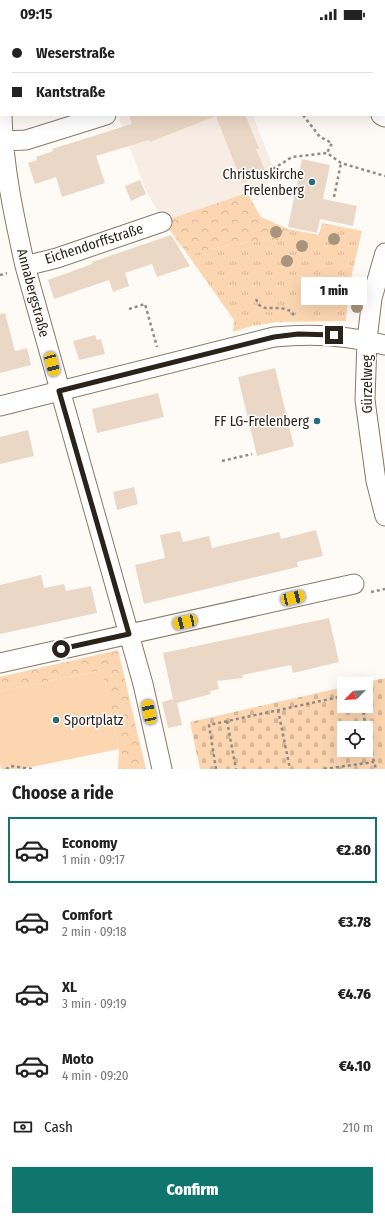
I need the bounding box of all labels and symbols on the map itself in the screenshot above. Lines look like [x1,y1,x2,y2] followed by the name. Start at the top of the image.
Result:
[223,166,304,199] place label: Christuskirche Frelenberg
[307,177,317,187] marker: Christuskirche Frelenberg
[43,220,145,268] street label: Eichendorffstraße
[13,247,53,339] street label: Annabergstraße
[301,277,367,305] callout: 1 min
[325,326,343,344] route end
[43,351,61,377] car
[359,354,376,413] street label: Gürzelweg
[214,413,309,430] place label: FF LG-Frelenberg
[312,416,322,426] marker: FF LG-Frelenberg
[280,589,306,607] car
[172,613,198,631] car
[52,640,70,658] route start
[337,677,373,713] north arrow
[141,699,157,725] car
[64,712,124,729] place label: Sportplatz
[51,715,61,725] marker: Sportplatz

